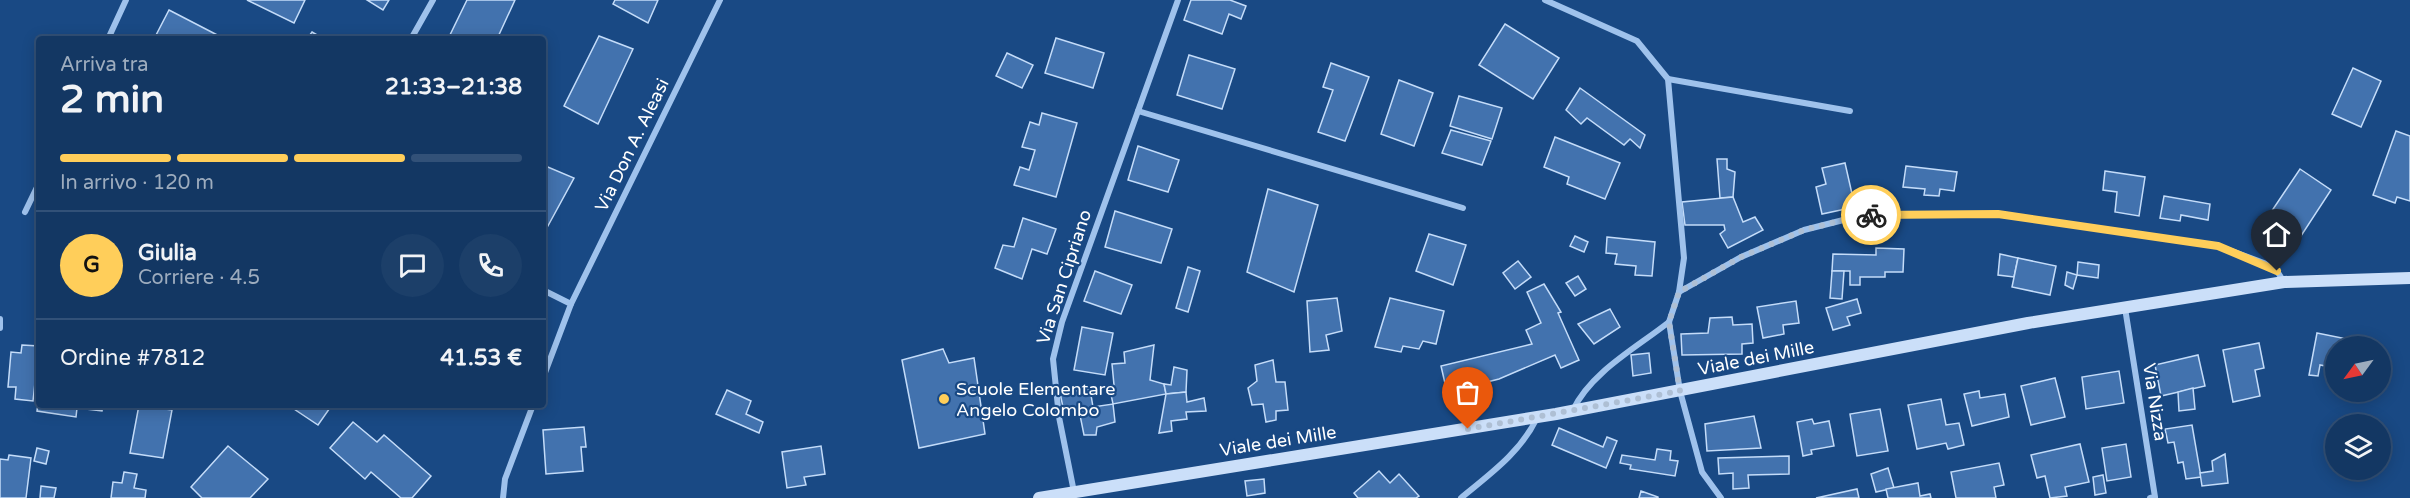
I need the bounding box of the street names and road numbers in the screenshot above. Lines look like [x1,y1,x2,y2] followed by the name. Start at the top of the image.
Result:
[590,75,674,215] street label: Via Don A. Aleasi
[1032,207,1096,347] street label: Via San Cipriano
[1696,336,1816,380] street label: Viale dei Mille
[2138,362,2172,442] street label: Via Nizza
[1218,421,1338,461] street label: Viale dei Mille

